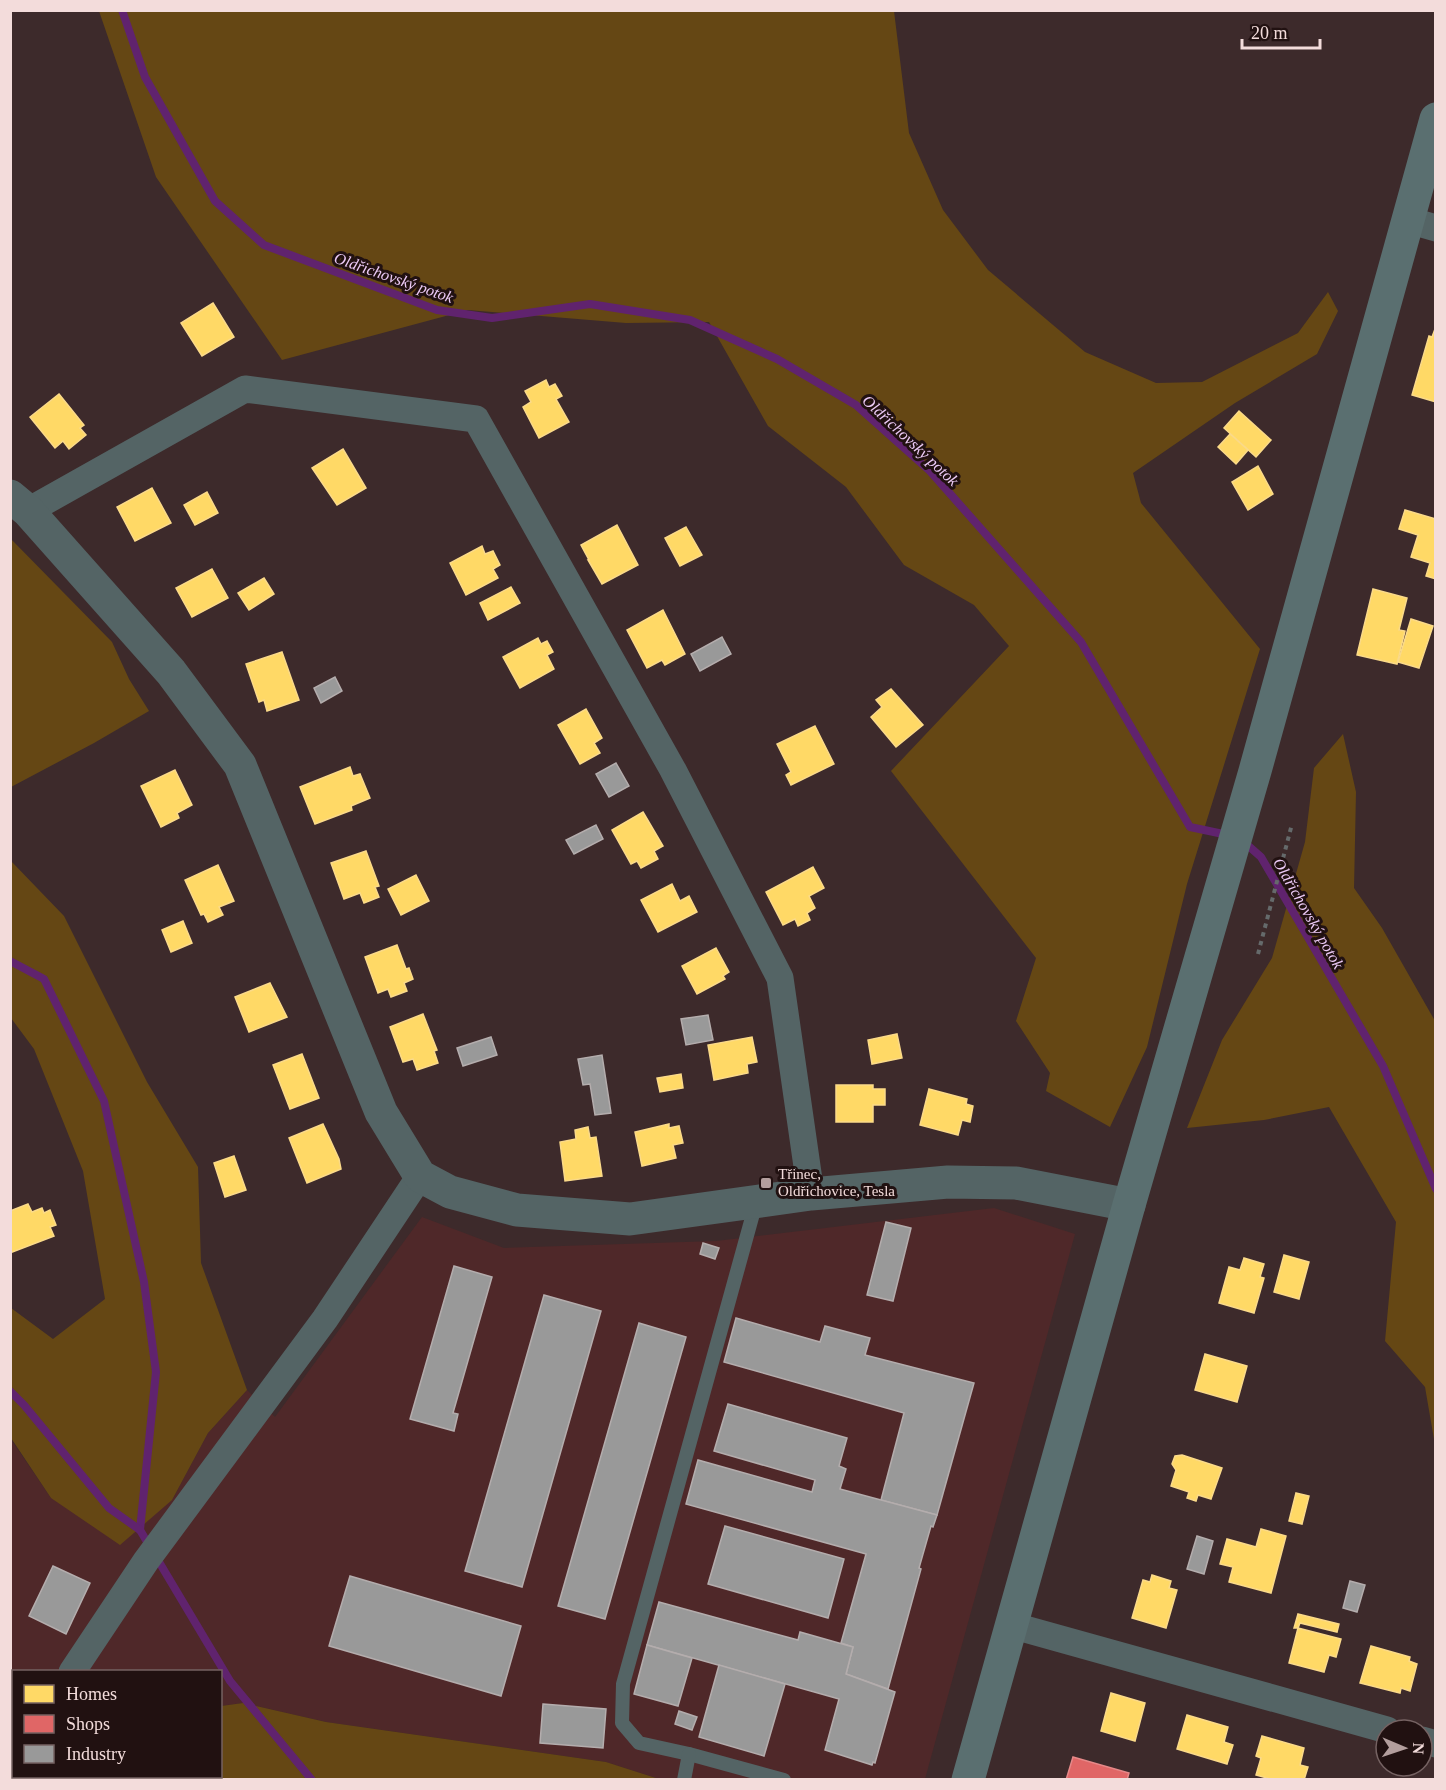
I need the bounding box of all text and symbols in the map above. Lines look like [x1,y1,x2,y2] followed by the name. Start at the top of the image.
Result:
[1242,12,1320,50] scale bar
[1251,23,1288,43] text: 20 m
[332,249,456,307] water label: Oldřichovský potok
[859,392,963,490] water label: Oldřichovský potok
[1269,855,1348,973] water label: Oldřichovský potok
[778,1166,895,1199] place label: Třinec, Oldřichovice, Tesla
[759,1176,773,1190] marker: Třinec, Oldřichovice, Tesla
[12,1670,222,1778] legend
[66,1684,117,1704] text: Homes
[66,1714,110,1734] text: Shops
[1374,1718,1434,1778] north arrow
[1410,1742,1427,1755] text: N
[66,1744,126,1764] text: Industry

